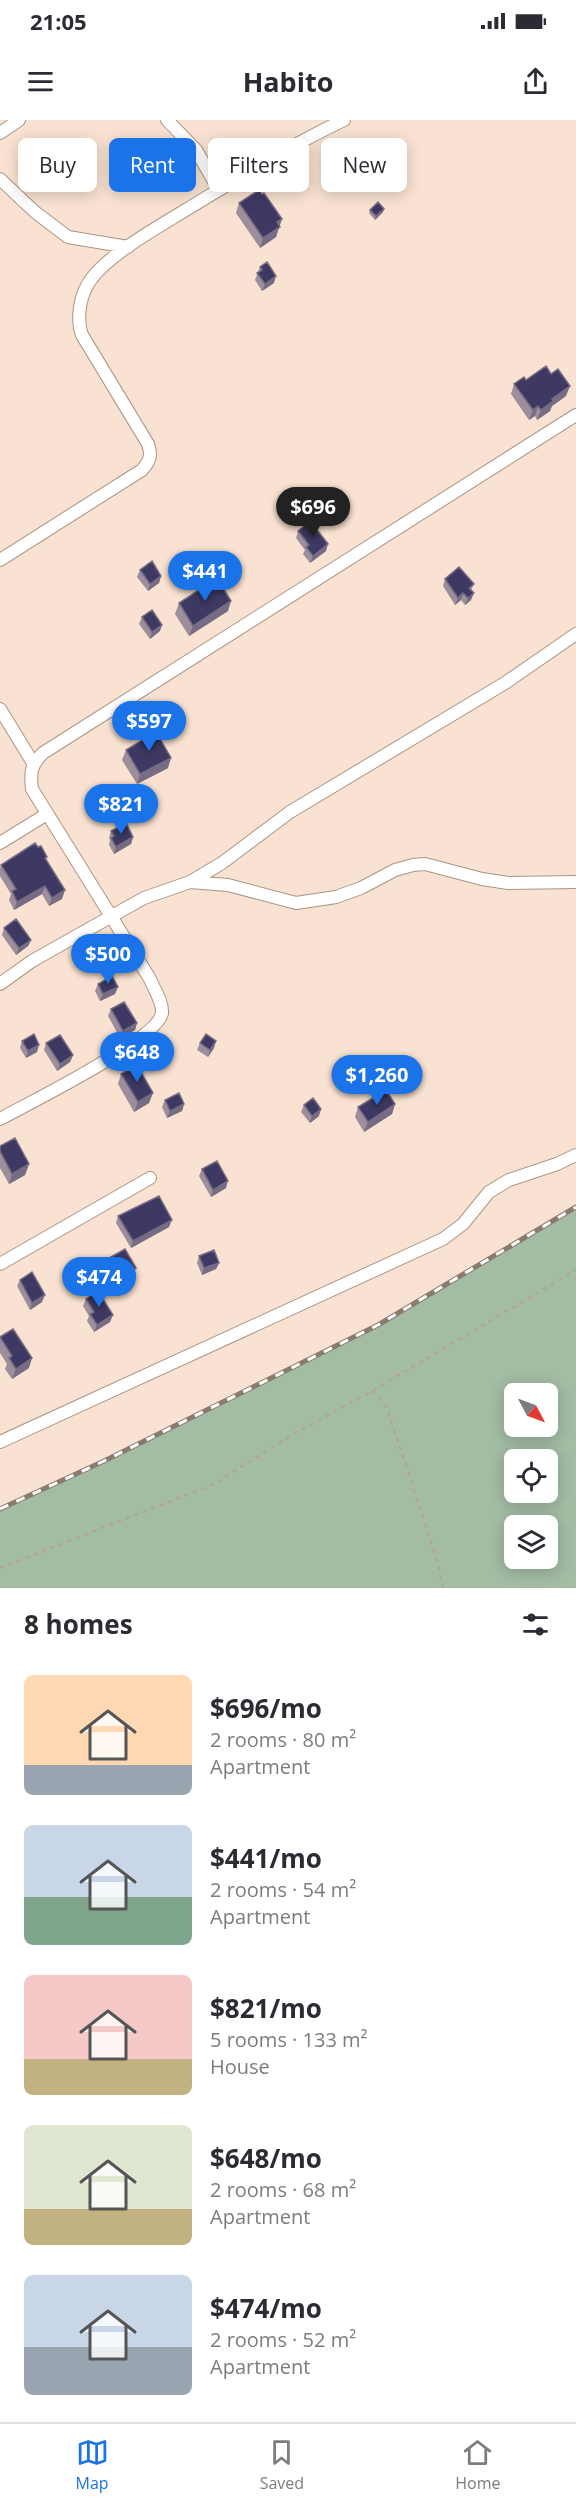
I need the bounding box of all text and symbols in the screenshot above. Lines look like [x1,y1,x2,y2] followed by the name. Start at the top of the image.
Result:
[30,6,87,36] text: 21:05
[243,63,333,100] text: Habito
[24,65,57,98] icon: menu
[519,65,552,98] icon: share
[18,138,97,192] chip: Buy
[109,138,196,192] chip: Rent
[208,138,309,192] chip: Filters
[321,138,407,192] chip: New
[277,487,349,538] pin: $696
[290,493,336,520] text: $696
[169,551,241,602] pin: $441
[182,557,228,584] text: $441
[113,701,185,752] pin: $597
[126,707,172,734] text: $597
[85,784,157,835] pin: $821
[98,790,144,817] text: $821
[72,934,144,985] pin: $500
[85,940,131,967] text: $500
[101,1032,173,1083] pin: $648
[114,1038,160,1065] text: $648
[328,1055,426,1106] pin: $1,260
[346,1061,408,1088] text: $1,260
[63,1257,135,1308] pin: $474
[76,1263,122,1290] text: $474
[504,1383,558,1437] north arrow
[504,1383,558,1569] map controls
[504,1449,558,1503] button: locate
[504,1515,558,1569] button: layers
[24,1606,133,1642] text: 8 homes
[519,1608,552,1641] icon: filters
[210,1690,322,1726] text: $696/mo
[72,1699,144,1771] icon: home
[210,1726,356,1753] text: 2 rooms · 80 m²
[210,1753,310,1780] text: Apartment
[210,1840,322,1876] text: $441/mo
[72,1849,144,1921] icon: home
[210,1876,356,1903] text: 2 rooms · 54 m²
[210,1903,310,1930] text: Apartment
[210,1990,322,2026] text: $821/mo
[72,1999,144,2071] icon: home
[210,2026,368,2053] text: 5 rooms · 133 m²
[210,2053,270,2080] text: House
[210,2140,322,2176] text: $648/mo
[72,2149,144,2221] icon: home
[210,2176,356,2203] text: 2 rooms · 68 m²
[210,2203,310,2230] text: Apartment
[210,2290,322,2326] text: $474/mo
[72,2299,144,2371] icon: home
[210,2326,356,2353] text: 2 rooms · 52 m²
[210,2353,310,2380] text: Apartment
[76,2436,109,2494] tab: Map
[260,2436,304,2494] tab: Saved
[455,2436,500,2494] tab: Home

